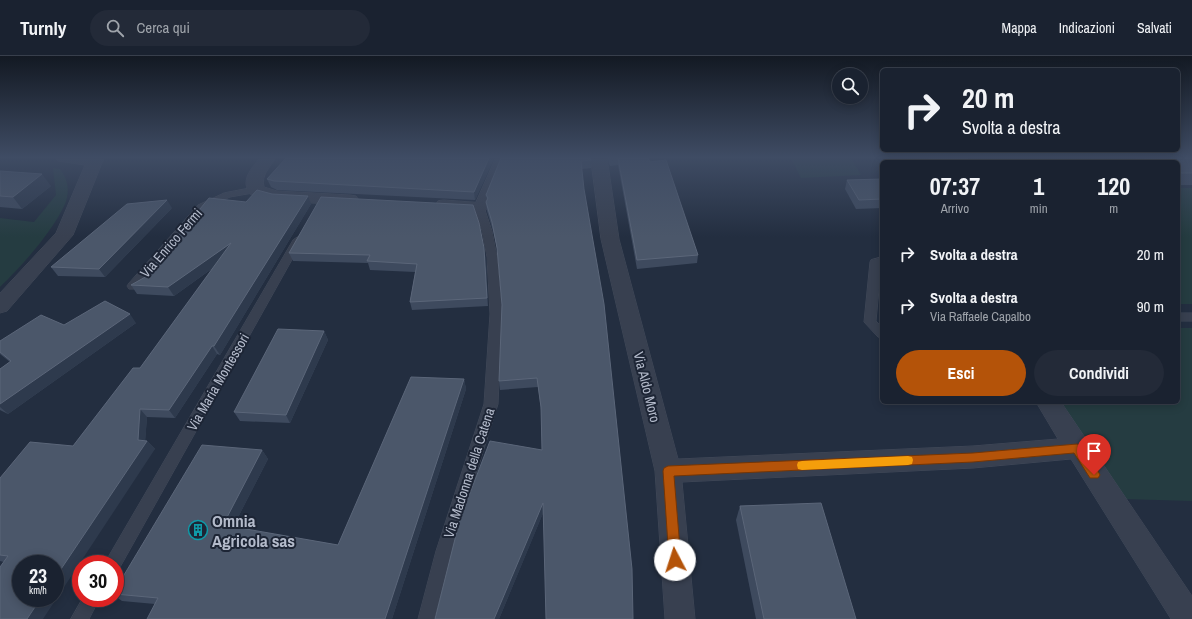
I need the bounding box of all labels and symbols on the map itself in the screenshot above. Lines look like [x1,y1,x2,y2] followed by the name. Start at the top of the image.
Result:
[136,205,206,281] street label: Via Enrico Fermi
[183,330,253,434] street label: Via Maria Montessori
[630,350,664,424] street label: Via Aldo Moro
[439,405,499,540] street label: Via Madonna della Catena
[1077,434,1111,475] pin
[212,509,295,552] place label: Omnia Agricola sas
[187,519,209,541] building icon: Omnia Agricola sas
[654,539,696,581] position arrow
[72,555,124,607] speed limit sign: 30

